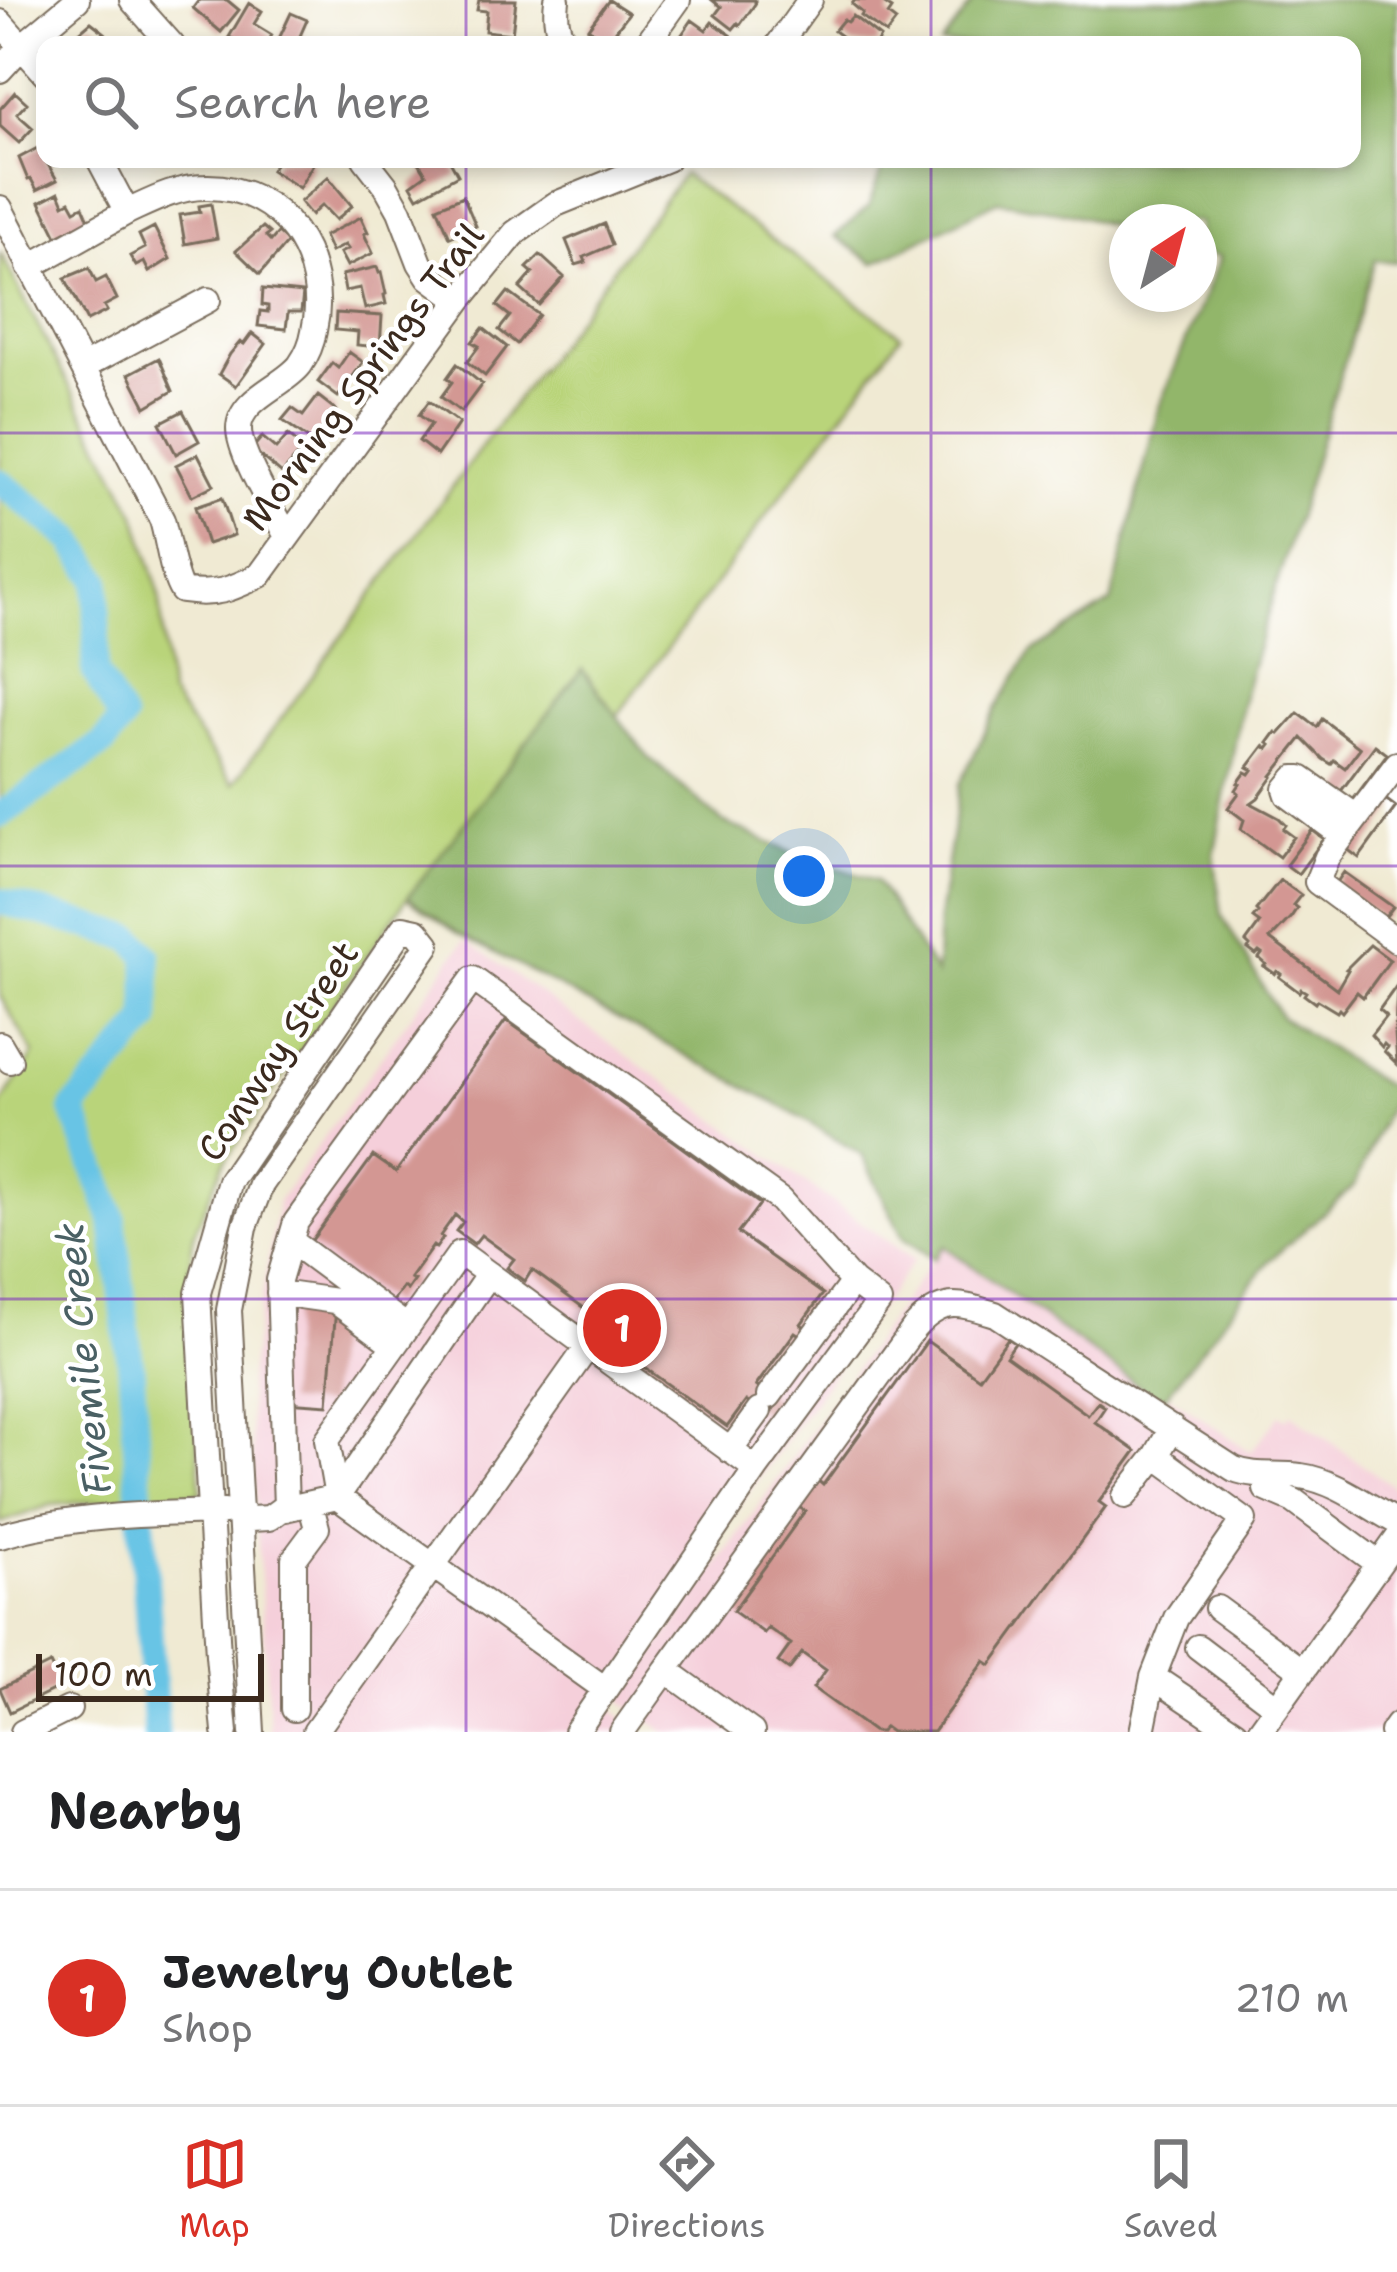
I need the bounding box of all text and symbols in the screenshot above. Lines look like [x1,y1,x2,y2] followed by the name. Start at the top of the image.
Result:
[36,36,1361,168] search box
[78,69,144,135] icon: search
[174,72,431,132] text: Search here
[1109,204,1217,312] north arrow
[231,213,495,541] street label: Morning Springs Trail
[774,846,834,906] your location
[186,931,370,1171] street label: Conway Street
[43,1220,123,1498] water label: Fivemile Creek
[583,1283,661,1373] pin: 1
[36,1648,264,1701] scale bar
[54,1652,153,1697] text: 100 m
[48,1776,243,1844] text: Nearby
[162,1942,513,2002] text: Jewelry Outlet
[78,1972,96,2024] text: 1
[1234,1972,1349,2024] text: 210 m
[162,2002,253,2054] text: Shop
[179,2131,250,2248] tab: Map
[608,2131,766,2248] tab: Directions
[1124,2131,1218,2248] tab: Saved

